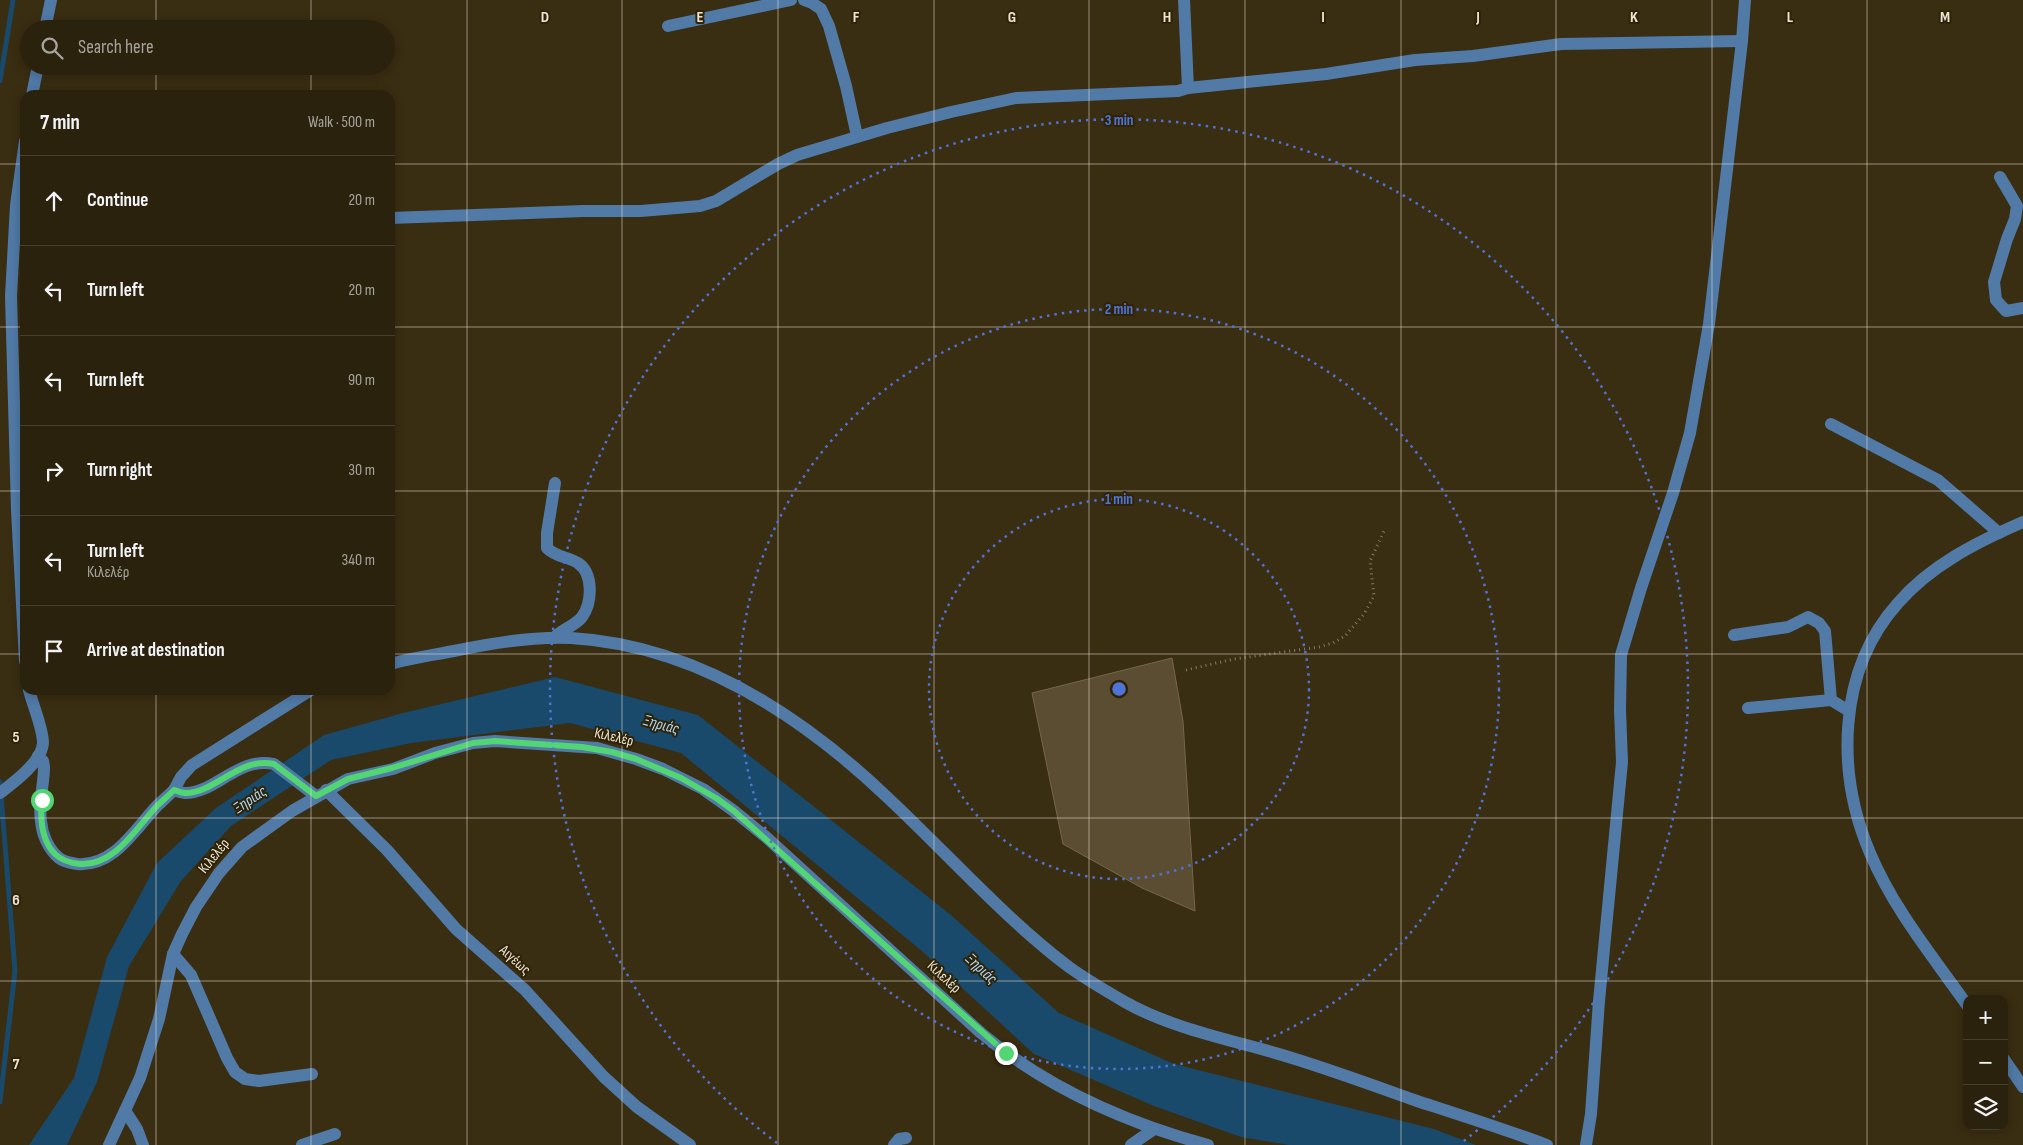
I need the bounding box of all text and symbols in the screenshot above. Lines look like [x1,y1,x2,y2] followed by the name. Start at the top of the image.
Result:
[541,8,549,27] text: D
[697,8,704,27] text: E
[853,8,860,27] text: F
[1008,8,1016,27] text: G
[1163,8,1171,27] text: H
[1321,8,1325,27] text: I
[1475,8,1480,27] text: J
[1630,8,1638,27] text: K
[1787,8,1794,27] text: L
[1940,8,1950,27] text: M
[20,20,395,75] search box
[38,34,66,62] icon: search
[78,36,154,59] text: Search here
[40,110,80,135] text: 7 min
[1105,111,1133,130] text: 3 min
[308,113,375,132] text: Walk · 500 m
[40,187,68,215] icon: ahead
[87,189,148,212] text: Continue
[348,191,375,210] text: 20 m
[40,277,68,305] icon: left
[87,279,144,302] text: Turn left
[348,281,375,300] text: 20 m
[1105,300,1133,319] text: 2 min
[40,367,68,395] icon: left
[87,369,144,392] text: Turn left
[348,371,375,390] text: 90 m
[40,457,68,485] icon: right
[87,459,152,482] text: Turn right
[348,461,375,480] text: 30 m
[1105,490,1133,509] text: 1 min
[87,540,144,563] text: Turn left
[40,547,68,575] icon: left
[342,551,375,570] text: 340 m
[87,563,129,582] text: Κιλελέρ
[40,637,68,665] icon: arrive
[87,639,225,662] text: Arrive at destination
[1110,680,1128,698] centre of rings
[641,711,682,739] water label: Ξηριάς
[593,723,635,751] street label: Κιλελέρ
[12,728,20,747] text: 5
[230,781,271,818] water label: Ξηριάς
[31,789,54,812] route start
[194,835,234,877] street label: Κιλελέρ
[12,891,20,910] text: 6
[495,940,535,979] street label: Αιγέως
[961,950,1001,989] water label: Ξηριάς
[923,957,965,997] street label: Κιλελέρ
[1963,995,2008,1130] map controls
[1963,995,2008,1040] button: +
[1963,1040,2008,1085] button: −
[995,1042,1018,1065] route end
[13,1055,20,1074] text: 7
[1963,1085,2008,1130] button: layers

